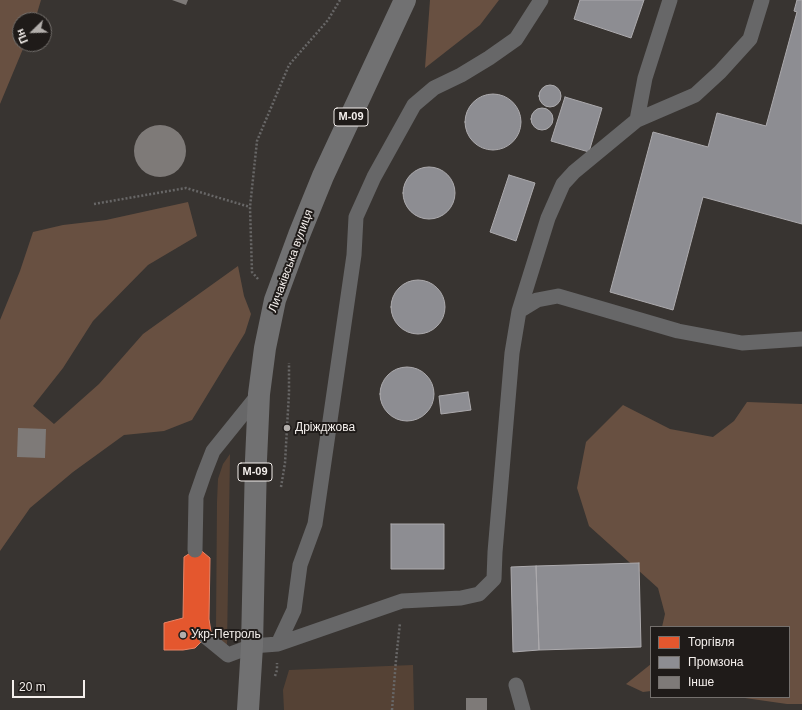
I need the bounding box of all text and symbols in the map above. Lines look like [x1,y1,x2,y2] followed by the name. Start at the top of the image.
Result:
[12,12,52,52] north arrow
[14,27,30,45] text: Пн
[334,108,368,126] road number: М-09
[266,208,316,314] street label: Личаківська вулиця
[295,421,355,435] place label: Дріжджова
[282,423,292,433] marker: Дріжджова
[238,463,272,481] road number: М-09
[650,626,790,698] legend
[191,628,261,642] place label: Укр-Петроль
[178,630,188,640] marker: Укр-Петроль
[688,635,734,649] text: Торгівля
[688,655,743,669] text: Промзона
[14,672,87,698] scale bar
[688,675,714,689] text: Інше
[19,680,46,694] text: 20 m

